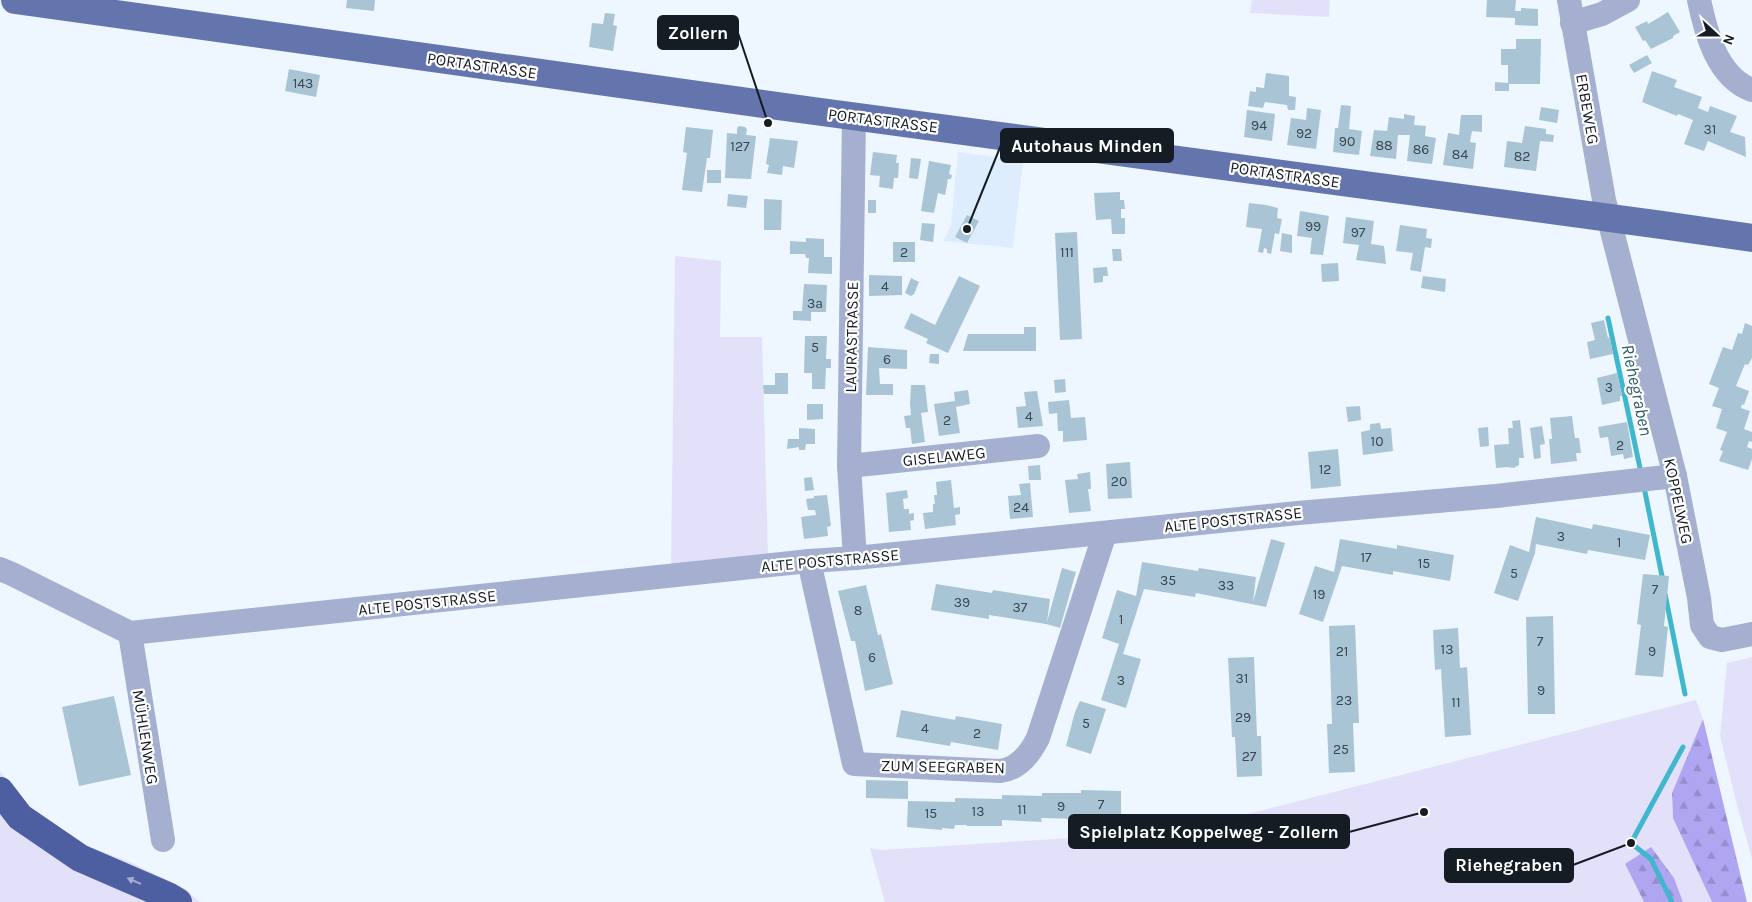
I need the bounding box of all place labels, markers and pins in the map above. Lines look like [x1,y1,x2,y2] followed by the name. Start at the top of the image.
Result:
[658,16,738,49] callout: Zollern
[1001,129,1173,162] callout: Autohaus Minden
[1069,815,1349,848] callout: Spielplatz Koppelweg - Zollern
[1445,849,1573,882] callout: Riehegraben

